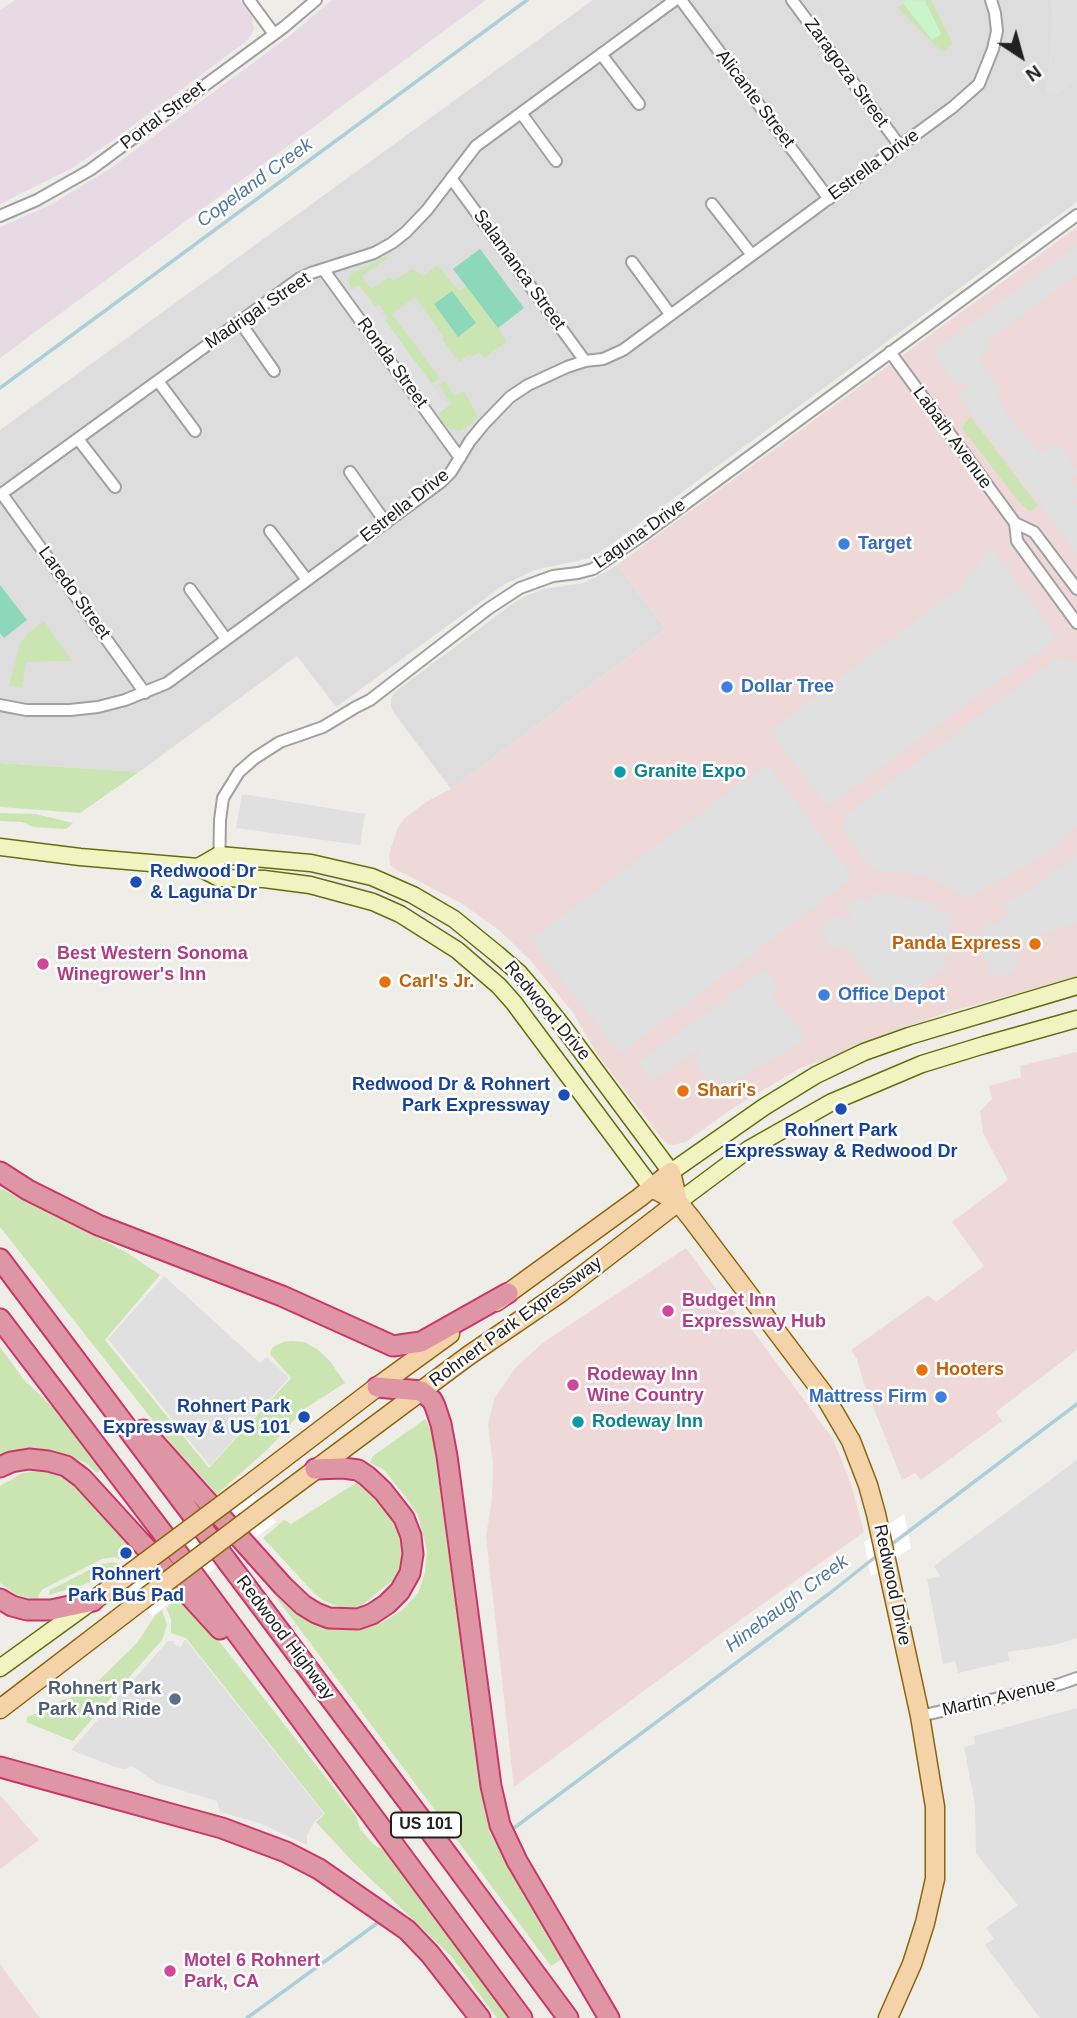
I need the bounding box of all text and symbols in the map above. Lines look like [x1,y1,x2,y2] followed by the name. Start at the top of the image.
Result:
[799,14,893,132] street label: Zaragoza Street
[986,21,1056,91] north arrow
[711,46,799,152] street label: Alicante Street
[1022,61,1045,86] text: N
[117,77,209,155] street label: Portal Street
[824,125,924,205] street label: Estrella Drive
[193,133,317,233] water label: Copeland Creek
[468,206,570,334] street label: Salamanca Street
[201,268,315,354] street label: Madrigal Street
[352,314,432,412] street label: Ronda Street
[908,383,996,493] street label: Labath Avenue
[356,465,454,547] street label: Estrella Drive
[590,494,690,574] street label: Laguna Drive
[858,533,912,555] place label: Target
[836,536,852,552] marker: Target
[33,543,115,643] street label: Laredo Street
[741,676,834,698] place label: Dollar Tree
[719,679,735,695] marker: Dollar Tree
[634,761,746,783] place label: Granite Expo
[612,764,628,780] marker: Granite Expo
[150,861,257,903] place label: Redwood Dr & Laguna Dr
[128,874,144,890] marker: Redwood Dr & Laguna Dr
[892,933,1021,955] place label: Panda Express
[1027,936,1043,952] marker: Panda Express
[57,943,248,986] place label: Best Western Sonoma Winegrower's Inn
[35,956,51,972] marker: Best Western Sonoma Winegrower's Inn
[499,957,595,1065] street label: Redwood Drive
[399,971,474,993] place label: Carl's Jr.
[377,974,393,990] marker: Carl's Jr.
[838,984,945,1006] place label: Office Depot
[816,987,832,1003] marker: Office Depot
[352,1074,550,1116] place label: Redwood Dr & Rohnert Park Expressway
[697,1080,756,1102] place label: Shari's
[675,1083,691,1099] marker: Shari's
[556,1087,572,1103] marker: Redwood Dr & Rohnert Park Expressway
[833,1101,849,1117] marker: Rohnert Park Expressway & Redwood Dr
[724,1120,958,1162] place label: Rohnert Park Expressway & Redwood Dr
[425,1252,607,1392] street label: Rohnert Park Expressway
[682,1290,826,1332] place label: Budget Inn Expressway Hub
[660,1303,676,1319] marker: Budget Inn Expressway Hub
[936,1359,1004,1381] place label: Hooters
[914,1362,930,1378] marker: Hooters
[587,1364,704,1406] place label: Rodeway Inn Wine Country
[565,1377,581,1393] marker: Rodeway Inn Wine Country
[809,1386,927,1408] place label: Mattress Firm
[933,1389,949,1405] marker: Mattress Firm
[103,1396,290,1438] place label: Rohnert Park Expressway & US 101
[296,1409,312,1425] marker: Rohnert Park Expressway & US 101
[592,1411,703,1433] place label: Rodeway Inn
[570,1414,586,1430] marker: Rodeway Inn
[869,1523,915,1647] street label: Redwood Drive
[118,1545,134,1561] marker: Rohnert Park Bus Pad
[721,1550,853,1658] water label: Hinebaugh Creek
[68,1564,184,1606] place label: Rohnert Park Bus Pad
[231,1572,339,1704] street label: Redwood Highway
[940,1674,1058,1722] street label: Martin Avenue
[38,1678,161,1720] place label: Rohnert Park Park And Ride
[167,1691,183,1707] marker: Rohnert Park Park And Ride
[391,1812,461,1838] road number: US 101
[184,1950,320,1993] place label: Motel 6 Rohnert Park, CA
[162,1963,178,1979] marker: Motel 6 Rohnert Park, CA

